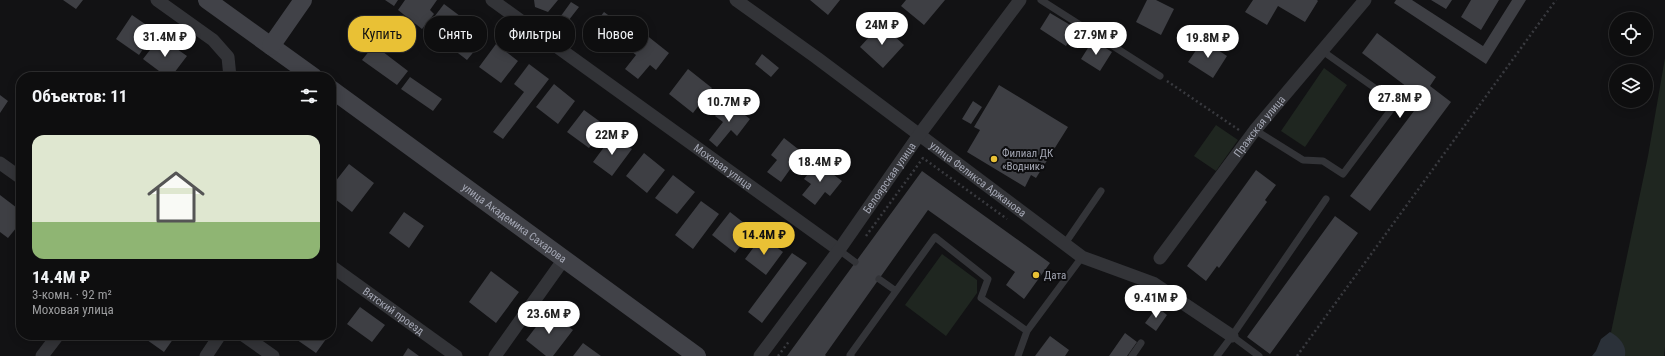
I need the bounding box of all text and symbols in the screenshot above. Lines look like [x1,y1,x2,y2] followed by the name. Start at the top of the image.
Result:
[854,12,910,46] pin: 24M ₽
[1609,12,1653,108] map controls
[1609,12,1653,56] button: locate
[348,16,416,52] chip: Купить
[424,16,487,52] chip: Снять
[495,16,575,52] chip: Фильтры
[583,16,648,52] chip: Новое
[865,17,899,32] text: 24M ₽
[1059,22,1133,56] pin: 27.9M ₽
[128,24,202,58] pin: 31.4M ₽
[1171,25,1245,59] pin: 19.8M ₽
[1074,27,1118,42] text: 27.9M ₽
[143,29,187,44] text: 31.4M ₽
[1186,30,1230,45] text: 19.8M ₽
[1609,64,1653,108] button: layers
[298,85,320,107] icon: filters
[1363,85,1437,119] pin: 27.8M ₽
[32,86,127,106] text: Объектов: 11
[692,89,766,123] pin: 10.7M ₽
[1378,90,1422,105] text: 27.8M ₽
[1231,93,1288,160] street label: Пражская улица
[707,94,751,109] text: 10.7M ₽
[584,122,640,156] pin: 22M ₽
[595,127,629,142] text: 22M ₽
[927,139,1029,220] street label: улица Феликса Аржанова
[860,140,919,216] street label: Белоярская улица
[691,141,755,193] street label: Моховая улица
[1002,147,1054,173] place label: Филиал ДК «Водник»
[783,149,857,183] pin: 18.4M ₽
[798,154,842,169] text: 18.4M ₽
[989,154,999,164] marker: Филиал ДК «Водник»
[140,161,212,233] icon: home
[459,181,569,266] street label: улица Академика Сахарова
[727,222,801,256] pin: 14.4M ₽
[742,227,786,242] text: 14.4M ₽
[32,267,90,287] text: 14.4M ₽
[1044,269,1066,282] place label: Дата
[1031,270,1041,280] marker: Дата
[360,285,426,338] street label: Вятский проезд
[1119,285,1193,319] pin: 9.41M ₽
[32,287,112,302] text: 3-комн. · 92 m²
[1134,290,1178,305] text: 9.41M ₽
[512,301,586,335] pin: 23.6M ₽
[32,302,114,317] text: Моховая улица
[527,306,571,321] text: 23.6M ₽

